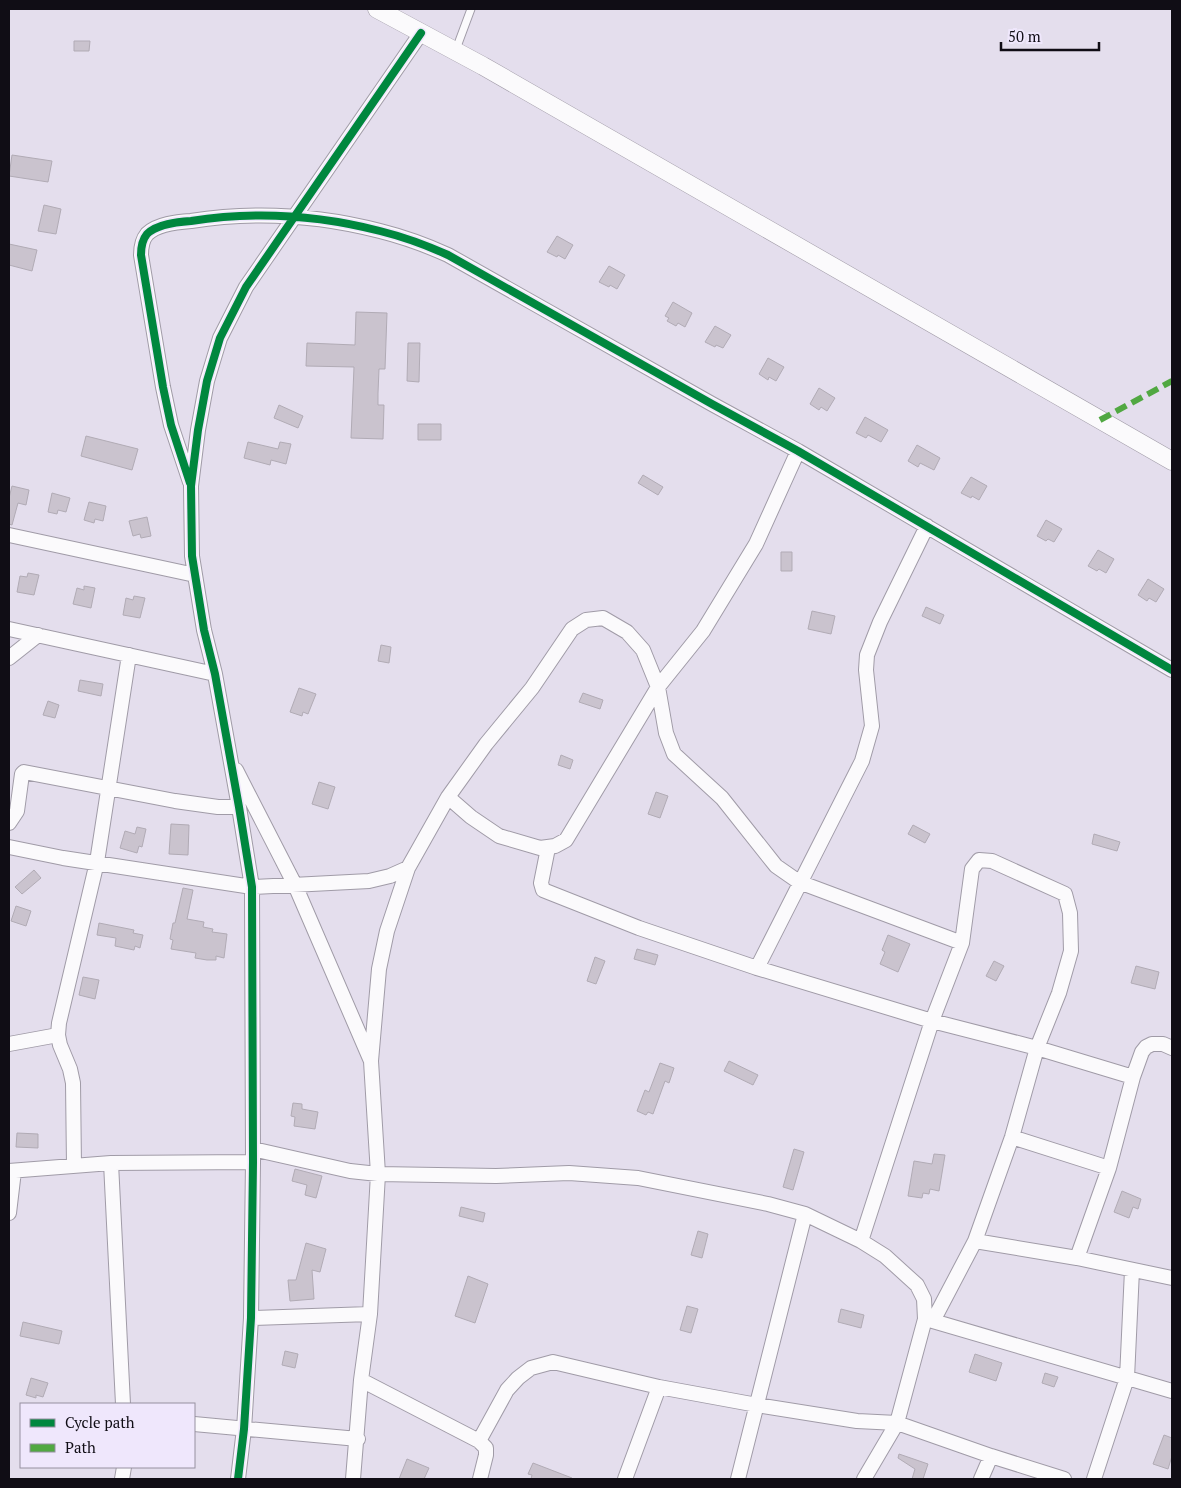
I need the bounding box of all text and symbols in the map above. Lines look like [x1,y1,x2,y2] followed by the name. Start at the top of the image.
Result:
[1001,20,1098,52] scale bar
[1008,26,1041,46] text: 50 m
[20,1403,195,1468] legend
[65,1412,135,1432] text: Cycle path
[65,1437,96,1457] text: Path

